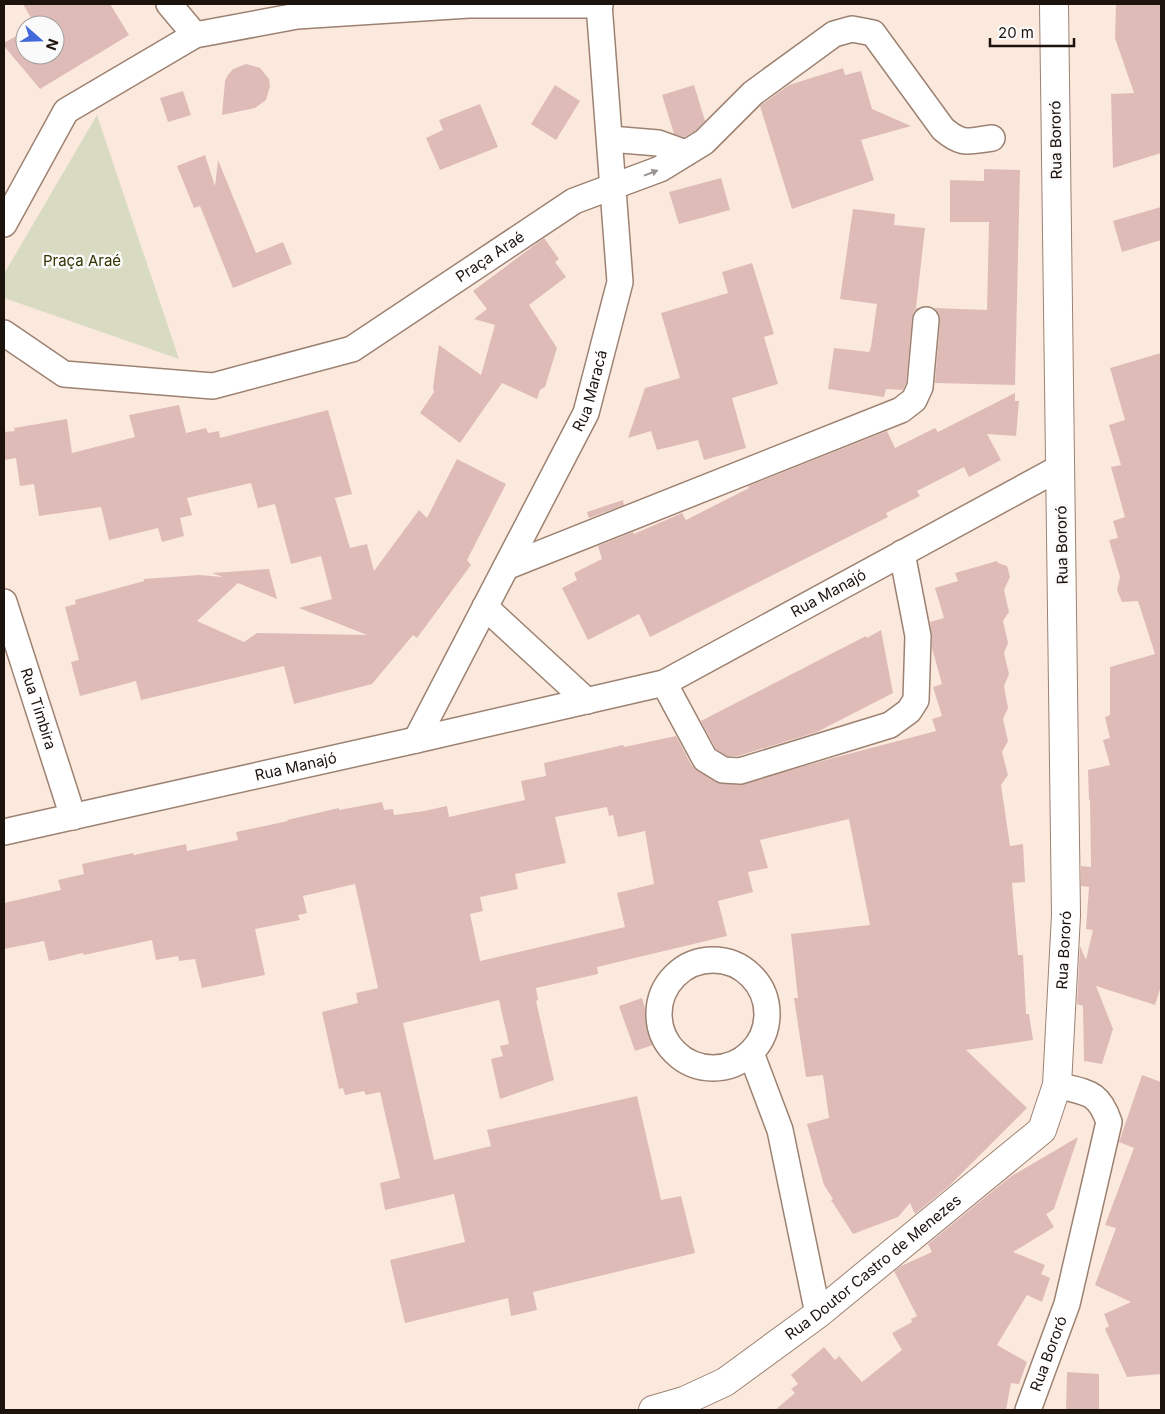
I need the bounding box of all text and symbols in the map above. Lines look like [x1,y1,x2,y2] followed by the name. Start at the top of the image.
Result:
[15,15,65,65] north arrow
[990,15,1074,47] scale bar
[998,23,1034,42] text: 20 m
[43,37,62,53] text: N
[1045,100,1066,180] street label: Rua Bororó
[644,169,659,177] one-way arrow
[452,227,528,286] street label: Praça Araé
[43,251,121,270] park label: Praça Araé
[568,348,611,435] street label: Rua Maracá
[1051,505,1072,585] street label: Rua Bororó
[787,565,869,621] street label: Rua Manajó
[17,665,61,752] street label: Rua Timbira
[253,748,338,785] street label: Rua Manajó
[1052,910,1075,990] street label: Rua Bororó
[781,1190,965,1344] street label: Rua Doutor Castro de Menezes
[1026,1313,1071,1394] street label: Rua Bororó

